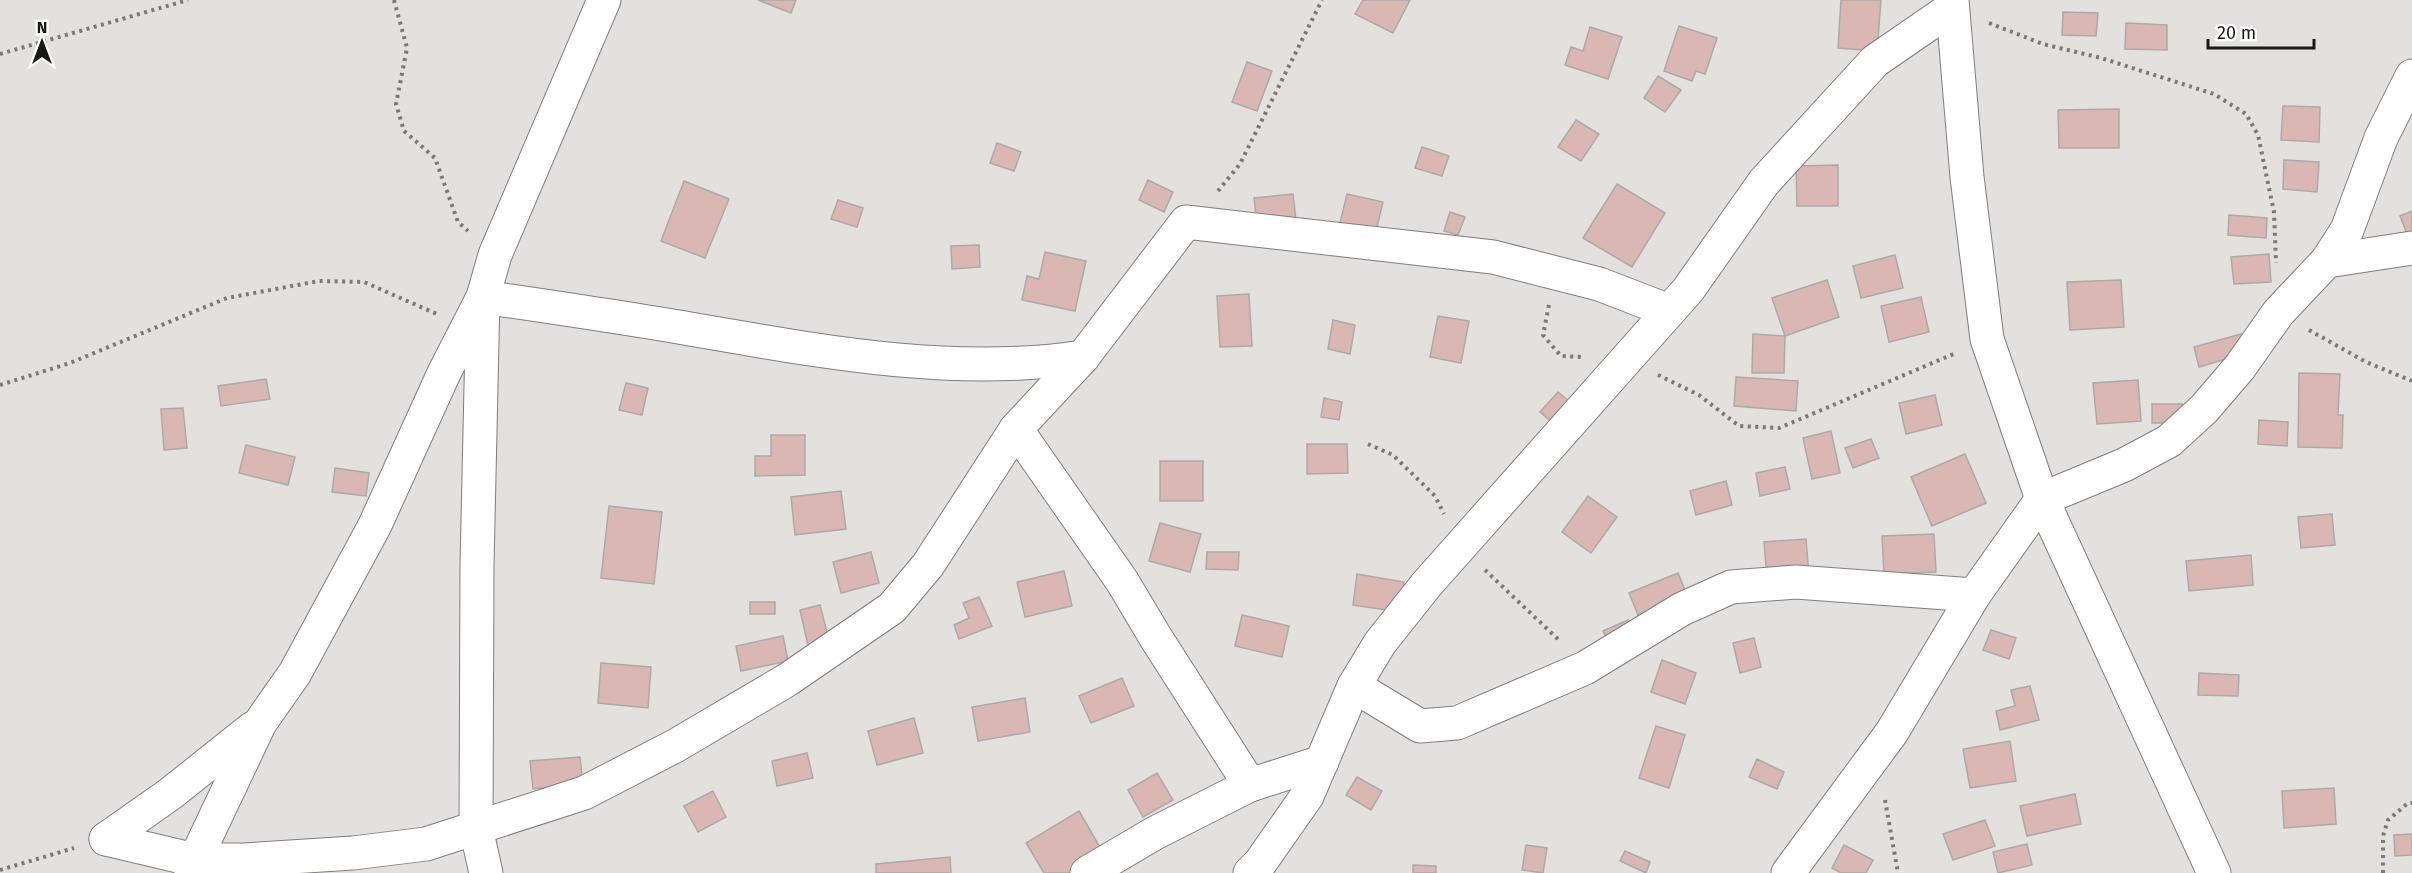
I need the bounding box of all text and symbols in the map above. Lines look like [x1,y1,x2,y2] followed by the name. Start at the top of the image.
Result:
[12,12,72,72] north arrow
[2208,12,2314,50] scale bar
[37,18,47,37] text: N
[2217,22,2256,44] text: 20 m

